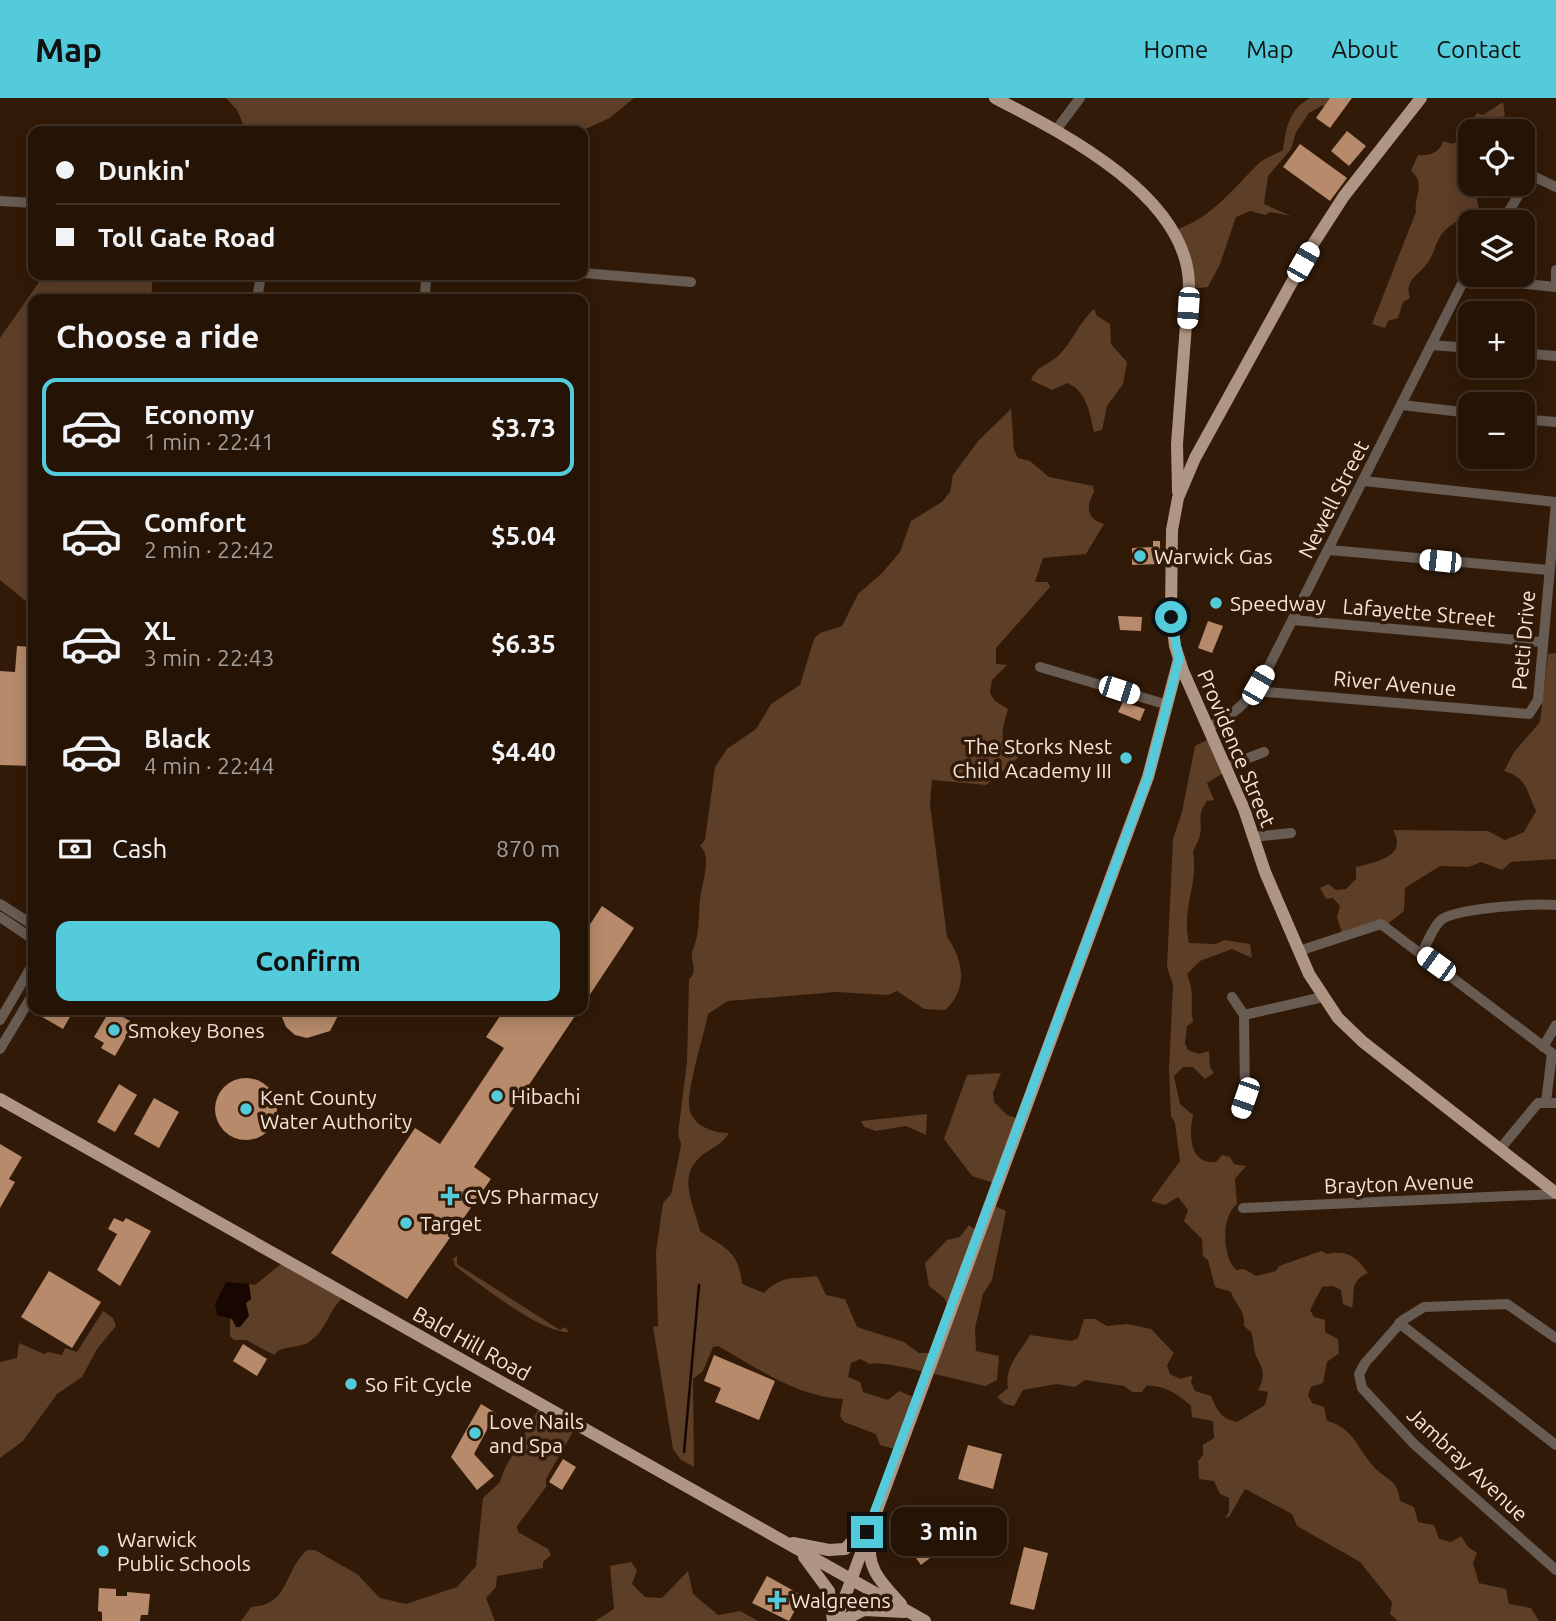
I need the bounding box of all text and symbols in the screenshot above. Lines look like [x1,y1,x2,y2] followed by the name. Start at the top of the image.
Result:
[35,31,102,68] text: Map
[1143,36,1208,63] text: Home
[1246,36,1293,63] text: Map
[1331,36,1398,63] text: About
[1436,36,1521,63] text: Contact
[1458,119,1535,469] map controls
[1458,119,1535,196] button: locate
[98,156,190,185] text: Dunkin'
[1458,210,1535,287] button: layers
[98,223,275,252] text: Toll Gate Road
[1284,239,1323,285] car
[1177,286,1200,330] car
[1458,301,1535,378] button: +
[56,318,259,354] text: Choose a ride
[1458,392,1535,469] button: −
[60,396,123,459] icon: car
[144,400,254,429] text: Economy
[491,413,556,442] text: $3.73
[144,429,275,454] text: 1 min · 22:41
[1293,436,1373,562] street label: Newell Street
[60,504,123,567] icon: car
[144,508,247,537] text: Comfort
[491,521,556,550] text: $5.04
[144,537,275,562] text: 2 min · 22:42
[1154,544,1273,568] place label: Warwick Gas
[1132,548,1148,564] marker: Warwick Gas
[1419,548,1462,574] car
[1507,589,1539,691] street label: Petti Drive
[1230,591,1326,615] place label: Speedway
[1342,593,1496,631] street label: Lafayette Street
[1208,595,1224,611] marker: Speedway
[1155,601,1187,633] route start
[60,612,123,675] icon: car
[144,616,175,645] text: XL
[491,629,556,658] text: $6.35
[144,645,275,670] text: 3 min · 22:43
[1239,662,1278,708] car
[1193,666,1281,830] street label: Providence Street
[1332,666,1458,700] street label: River Avenue
[1096,674,1143,706] car
[60,720,123,783] icon: car
[144,724,211,753] text: Black
[952,734,1112,782] place label: The Storks Nest Child Academy III
[491,737,556,766] text: $4.40
[1118,750,1134,766] marker: The Storks Nest Child Academy III
[144,753,275,778] text: 4 min · 22:44
[56,830,94,868] icon: cash
[112,834,167,863] text: Cash
[496,836,560,861] text: 870 m
[56,921,560,1001] button: Confirm
[1413,943,1460,985] car
[128,1018,265,1042] place label: Smokey Bones
[106,1022,122,1038] marker: Smokey Bones
[1229,1075,1262,1121] car
[511,1084,581,1108] place label: Hibachi
[260,1085,412,1133] place label: Kent County Water Authority
[489,1088,505,1104] marker: Hibachi
[238,1101,254,1117] marker: Kent County Water Authority
[1324,1168,1474,1198] street label: Brayton Avenue
[464,1184,599,1208] place label: CVS Pharmacy
[442,1188,458,1204] marker: CVS Pharmacy
[420,1211,482,1235] place label: Target
[398,1215,414,1231] marker: Target
[409,1301,535,1385] street label: Bald Hill Road
[365,1372,472,1396] place label: So Fit Cycle
[343,1376,359,1392] marker: So Fit Cycle
[1403,1402,1533,1526] street label: Jambray Avenue
[489,1409,584,1457] place label: Love Nails and Spa
[467,1425,483,1441] marker: Love Nails and Spa
[892,1508,1007,1556] callout: 3 min
[851,1516,883,1548] route end
[920,1519,978,1544] text: 3 min
[117,1527,251,1575] place label: Warwick Public Schools
[95,1543,111,1559] marker: Warwick Public Schools
[791,1588,891,1612] place label: Walgreens
[769,1592,785,1608] marker: Walgreens

